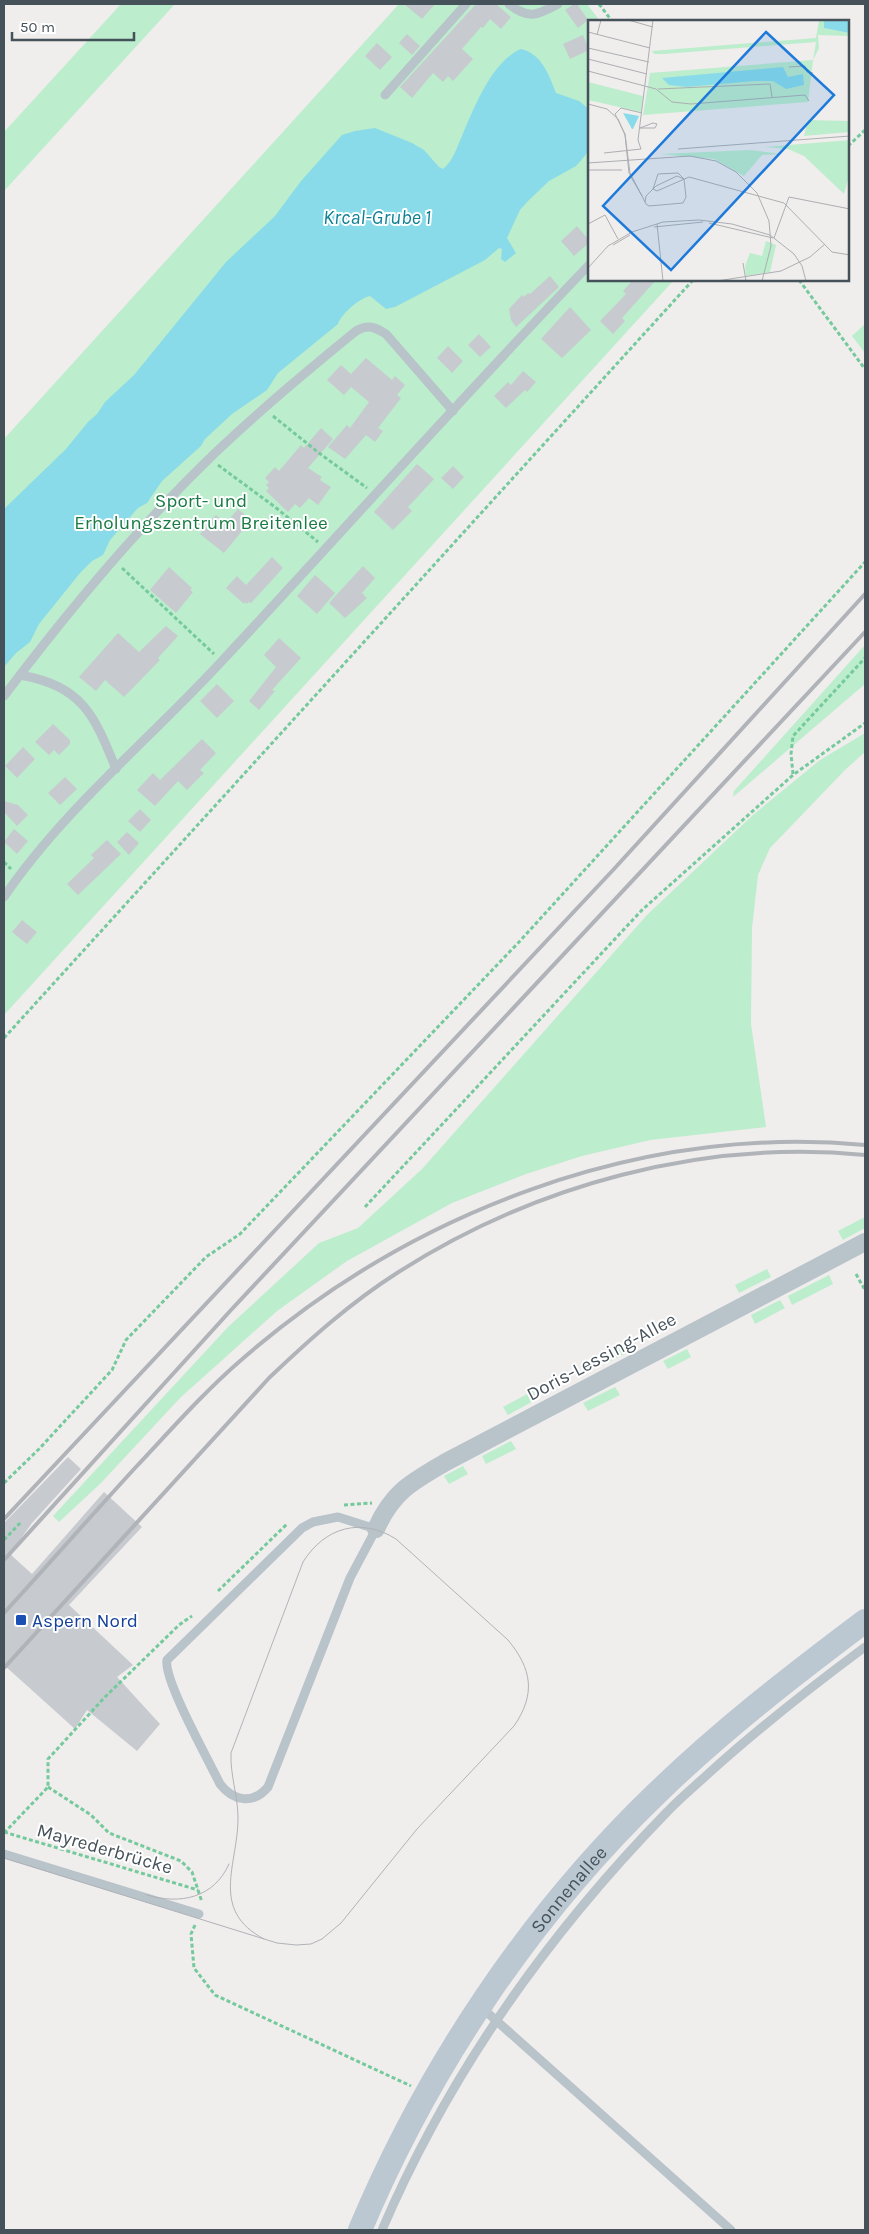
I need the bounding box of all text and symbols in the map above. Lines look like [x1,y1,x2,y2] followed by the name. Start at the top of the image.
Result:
[12,10,135,42] scale bar
[20,18,55,36] text: 50 m
[588,20,849,281] inset map
[323,206,431,229] water label: Krcal-Grube 1
[74,490,328,534] park label: Sport- und Erholungszentrum Breitenlee
[523,1308,680,1406] street label: Doris-Lessing-Allee
[32,1610,138,1632] place label: Aspern Nord
[14,1613,28,1627] marker: Aspern Nord
[34,1819,175,1879] street label: Mayrederbrücke
[526,1842,612,1938] street label: Sonnenallee

